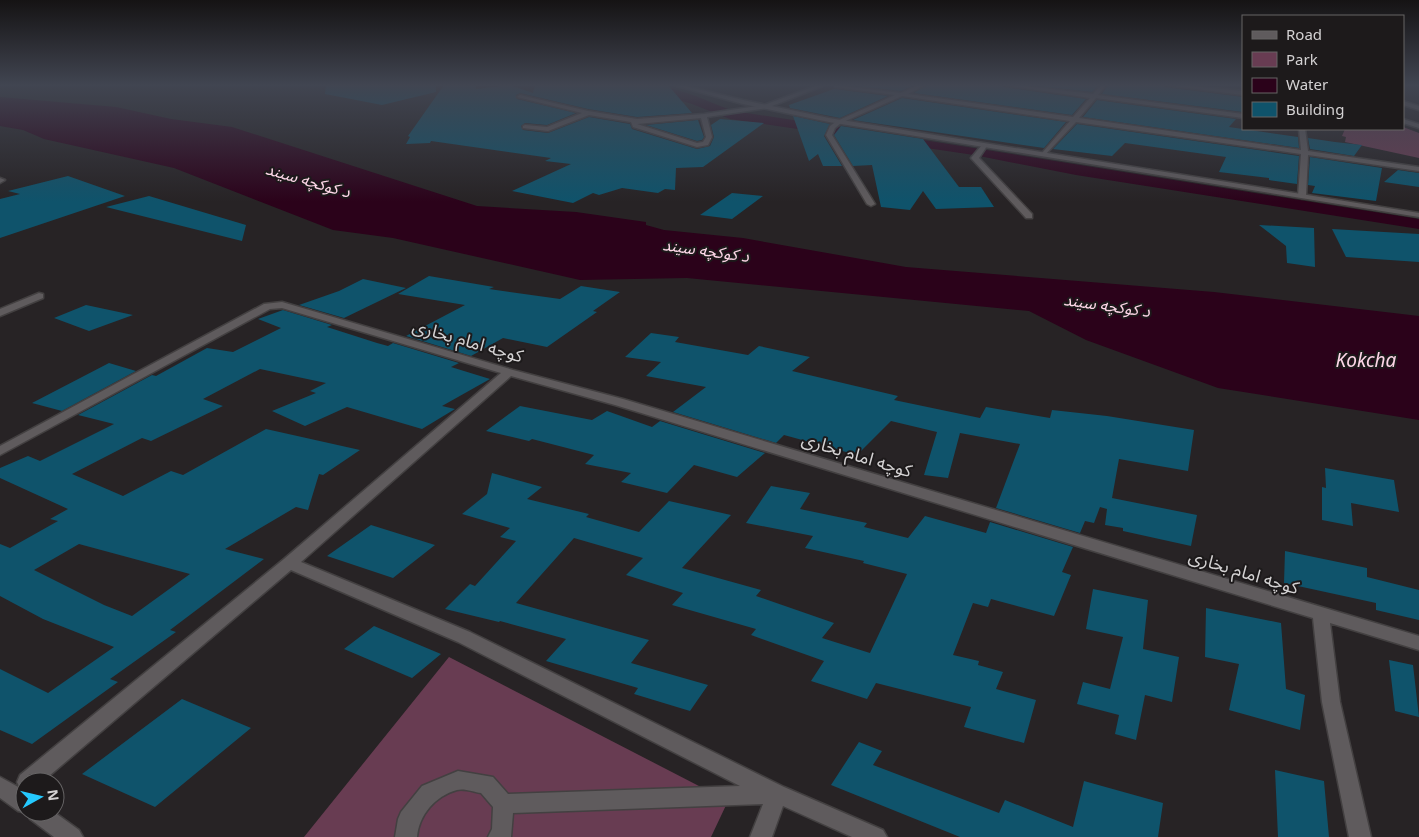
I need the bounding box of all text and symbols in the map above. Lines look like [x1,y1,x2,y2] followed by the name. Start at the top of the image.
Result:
[1242,15,1404,130] legend
[1286,24,1322,44] text: Road
[1286,49,1318,69] text: Park
[1286,74,1328,94] text: Water
[1286,99,1344,119] text: Building
[263,157,353,203] water label: د کوکچه سیند
[661,233,751,267] water label: د کوکچه سیند
[1062,288,1152,322] water label: د کوکچه سیند
[409,313,527,370] street label: کوچه امام بخاری
[1336,347,1397,373] water label: Kokcha
[798,426,916,485] street label: کوچه امام بخاری
[1185,543,1303,602] street label: کوچه امام بخاری
[15,772,65,822] north arrow
[43,788,64,802] text: N

